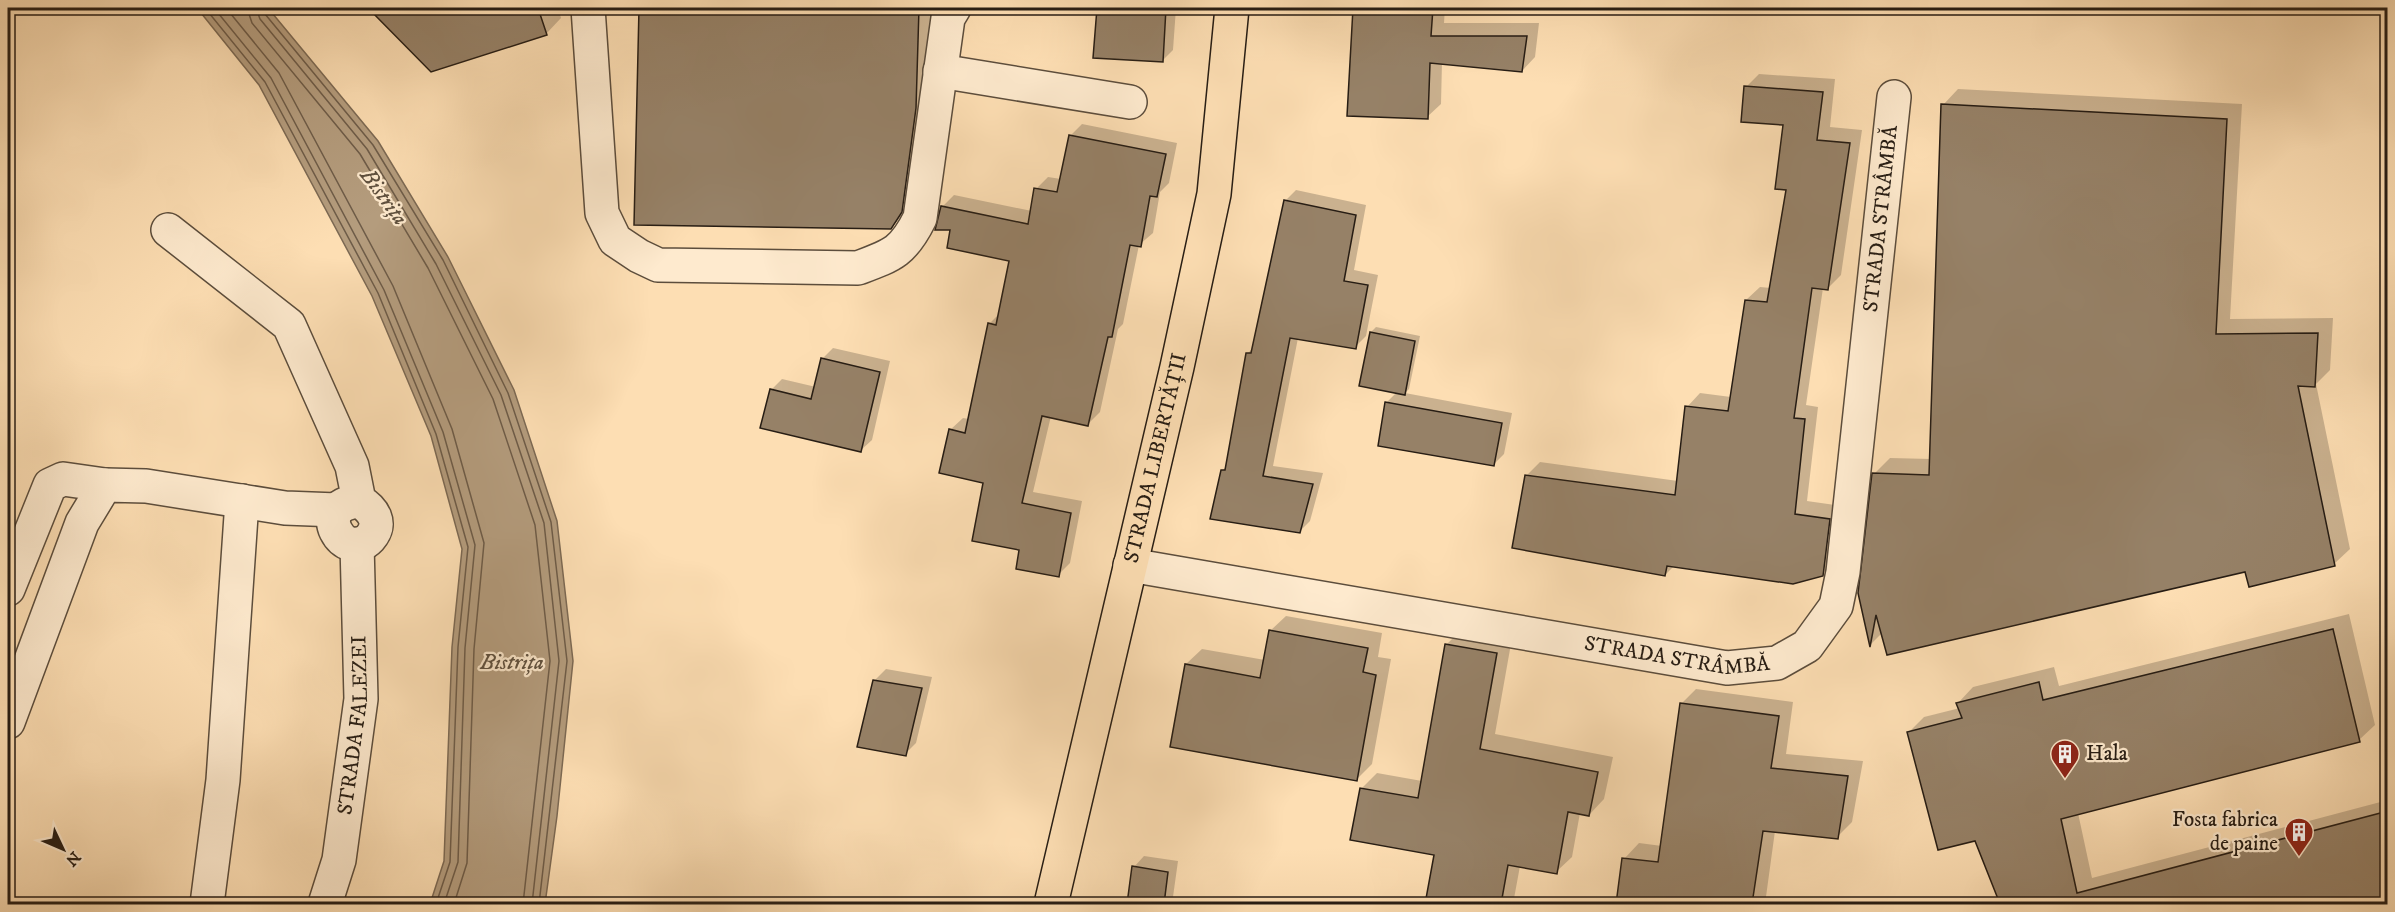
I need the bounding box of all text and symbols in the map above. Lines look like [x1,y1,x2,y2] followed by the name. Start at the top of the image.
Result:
[1858,123,1904,313] street label: STRADA STRÂMBĂ
[354,163,414,231] water label: Bistrița
[1118,351,1193,566] street label: STRADA LIBERTĂȚII
[1582,631,1772,681] street label: STRADA STRÂMBĂ
[332,635,374,817] street label: STRADA FALEZEI
[479,649,544,676] water label: Bistrița
[2049,738,2081,780] building icon: Hala
[2086,741,2128,767] place label: Hala
[2172,807,2278,857] place label: Fosta fabrica de paine
[2283,816,2315,858] building icon: Fosta fabrica de paine
[33,819,93,879] north arrow
[61,847,85,870] text: N

